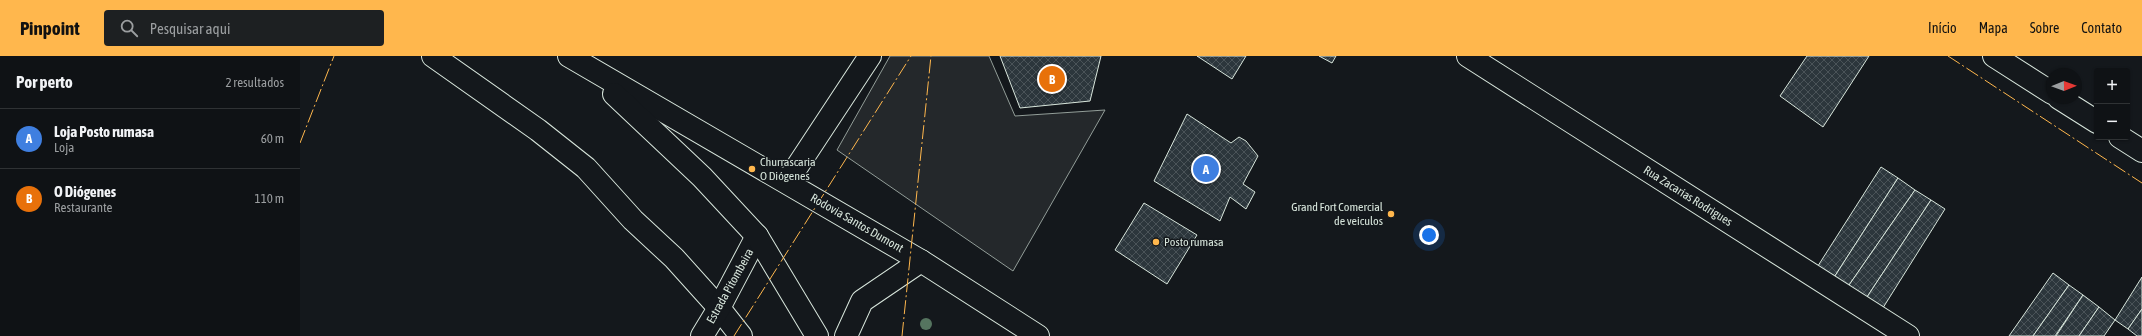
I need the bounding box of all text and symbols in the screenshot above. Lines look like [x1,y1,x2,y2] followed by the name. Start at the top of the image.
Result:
[104,10,384,46] search box
[20,17,80,39] text: Pinpoint
[118,17,140,39] icon: search
[150,20,230,37] text: Pesquisar aqui
[1928,20,1957,36] text: Início
[1979,20,2008,36] text: Mapa
[2030,20,2059,36] text: Sobre
[2081,20,2122,36] text: Contato
[1039,64,1065,94] pin: B
[2046,68,2082,104] north arrow
[2094,68,2130,140] map controls
[2094,68,2130,104] button: +
[16,72,73,92] text: Por perto
[225,75,284,90] text: 2 resultados
[2094,104,2130,140] button: −
[54,123,154,140] text: Loja Posto rumasa
[26,131,32,146] text: A
[261,131,284,146] text: 60 m
[54,140,74,155] text: Loja
[1193,154,1219,184] pin: A
[760,155,816,183] place label: Churrascaria O Diógenes
[1641,163,1735,229] street label: Rua Zacarias Rodrigues
[747,164,757,174] marker: Churrascaria O Diógenes
[54,183,116,200] text: O Diógenes
[26,191,32,206] text: B
[255,191,284,206] text: 110 m
[808,191,906,256] street label: Rodovia Santos Dumont
[54,200,113,215] text: Restaurante
[1291,200,1384,228] place label: Grand Fort Comercial de veiculos
[1386,209,1396,219] marker: Grand Fort Comercial de veiculos
[1419,225,1439,245] your location
[1164,235,1224,249] place label: Posto rumasa
[1151,237,1161,247] marker: Posto rumasa
[704,246,756,326] street label: Estrada Pitombeira

